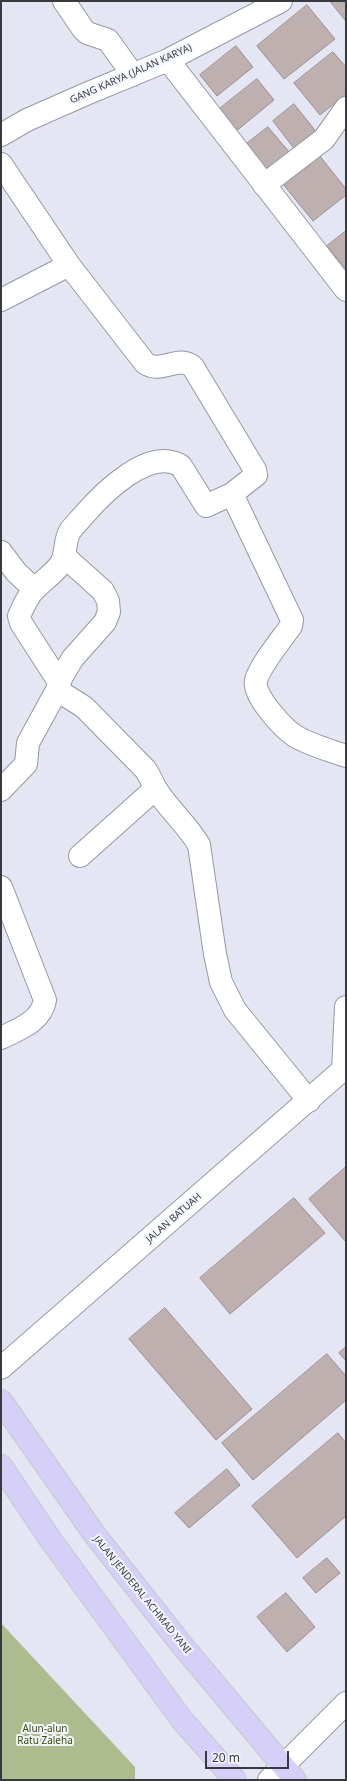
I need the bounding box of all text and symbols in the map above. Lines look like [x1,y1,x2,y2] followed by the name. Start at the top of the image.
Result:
[68,42,194,106] street label: GANG KARYA (JALAN KARYA)
[144,1191,204,1245] street label: JALAN BATUAH
[91,1534,193,1656] street label: JALAN JENDERAL ACHMAD YANI
[17,1723,73,1746] park label: Alun-alun Ratu Zaleha
[207,1743,291,1769] scale bar
[212,1749,240,1766] text: 20 m

